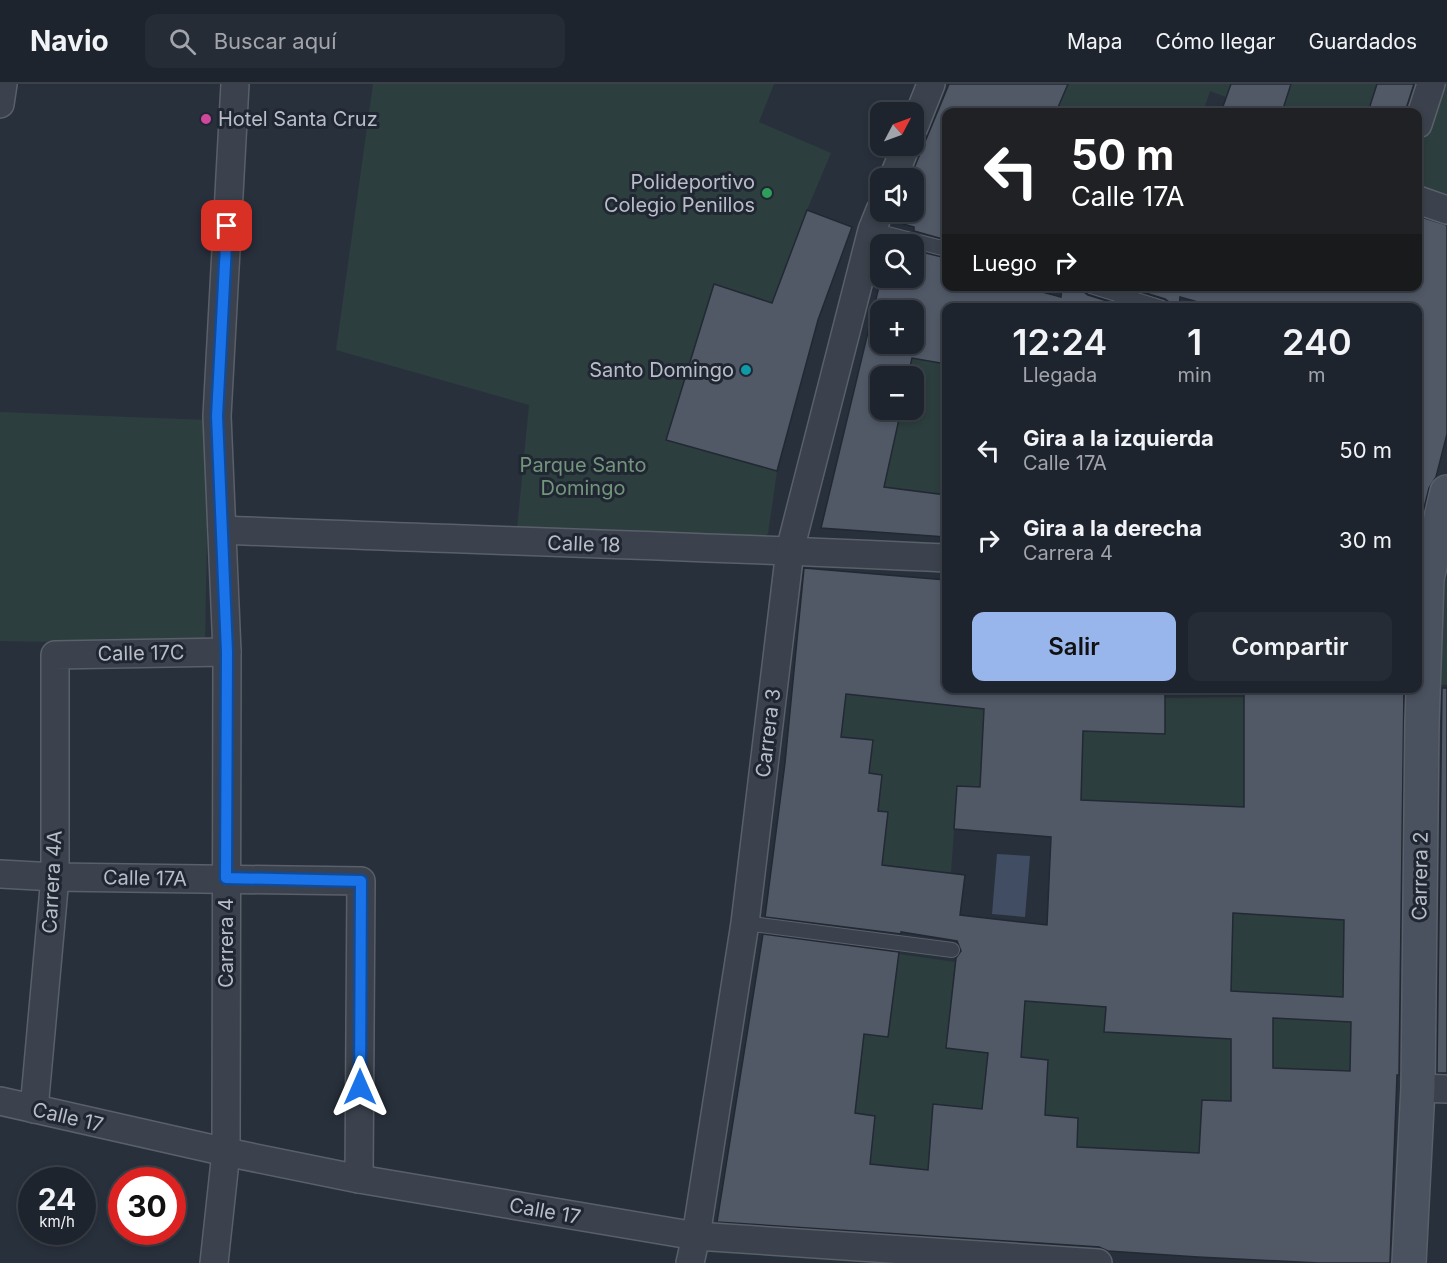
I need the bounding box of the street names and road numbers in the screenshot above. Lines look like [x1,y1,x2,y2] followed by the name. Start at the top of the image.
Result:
[547,531,621,557] street label: Calle 18
[97,640,185,666] street label: Calle 17C
[751,687,785,779] street label: Carrera 3
[37,829,67,934] street label: Carrera 4A
[1407,831,1433,921] street label: Carrera 2
[103,865,187,891] street label: Calle 17A
[214,898,238,988] street label: Carrera 4
[30,1097,106,1137] street label: Calle 17
[507,1193,583,1229] street label: Calle 17

